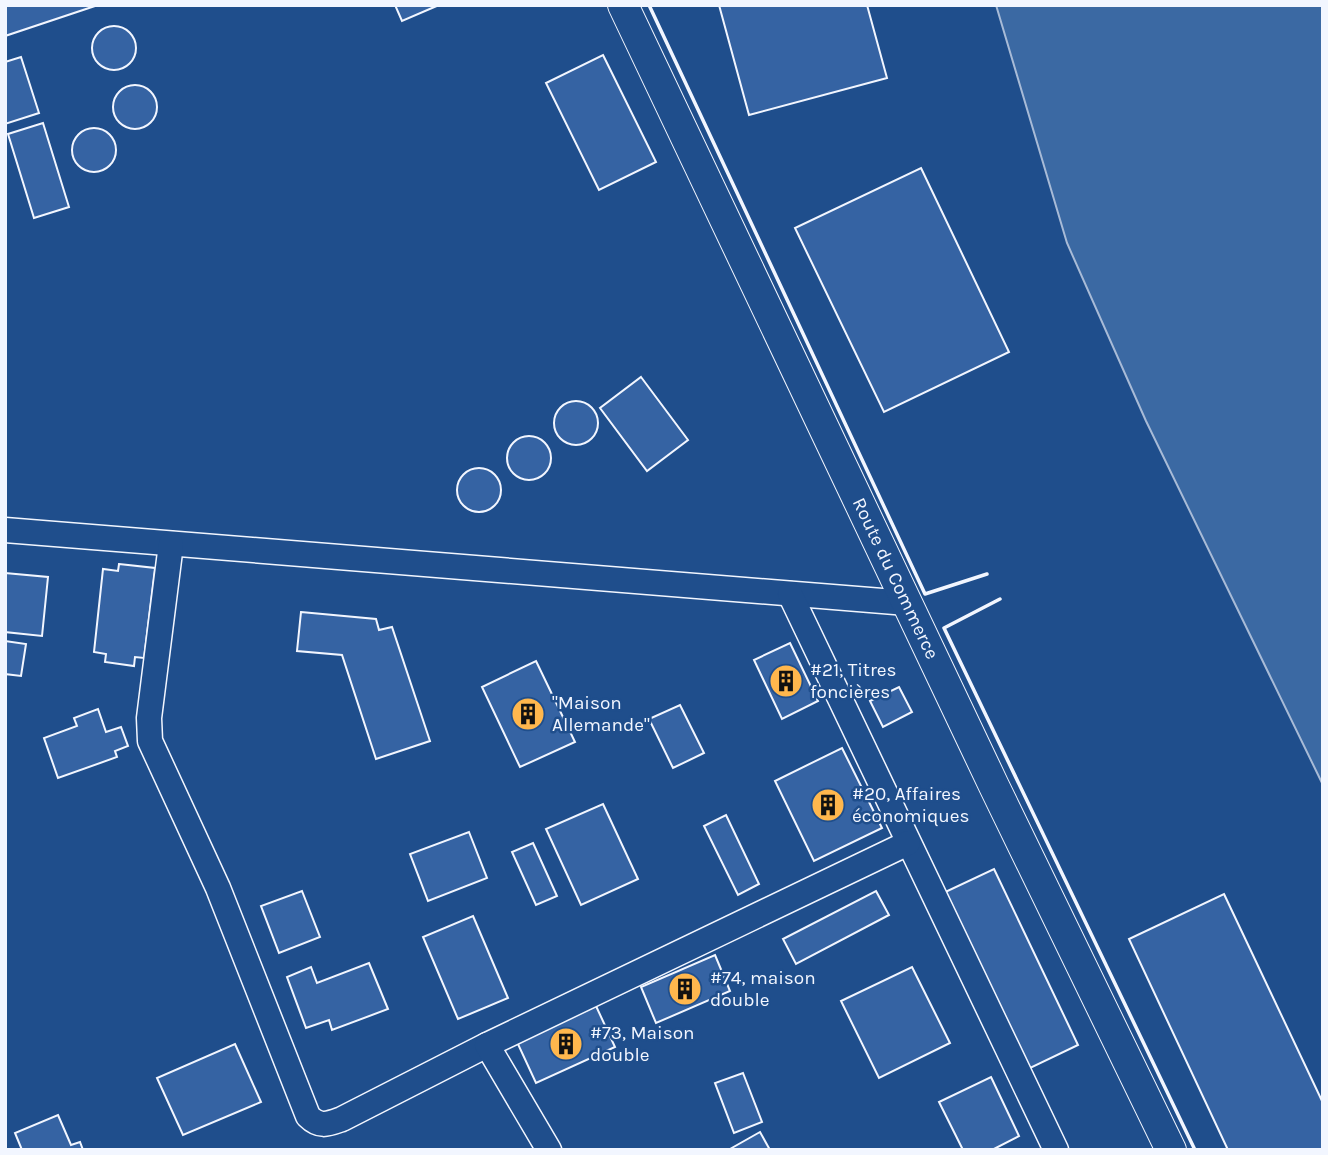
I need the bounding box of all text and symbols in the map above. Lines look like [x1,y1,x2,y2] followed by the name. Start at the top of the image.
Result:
[848,494,943,663] street label: Route du Commerce
[810,659,897,703] place label: #21, Titres foncières
[767,662,805,700] building icon: #21, Titres foncières
[552,692,650,736] place label: "Maison Allemande"
[509,695,547,733] building icon: "Maison Allemande"
[852,783,970,827] place label: #20, Affaires économiques
[809,786,847,824] building icon: #20, Affaires économiques
[710,967,816,1011] place label: #74, maison double
[666,970,704,1008] building icon: #74, maison double
[590,1022,695,1066] place label: #73, Maison double
[547,1025,585,1063] building icon: #73, Maison double

